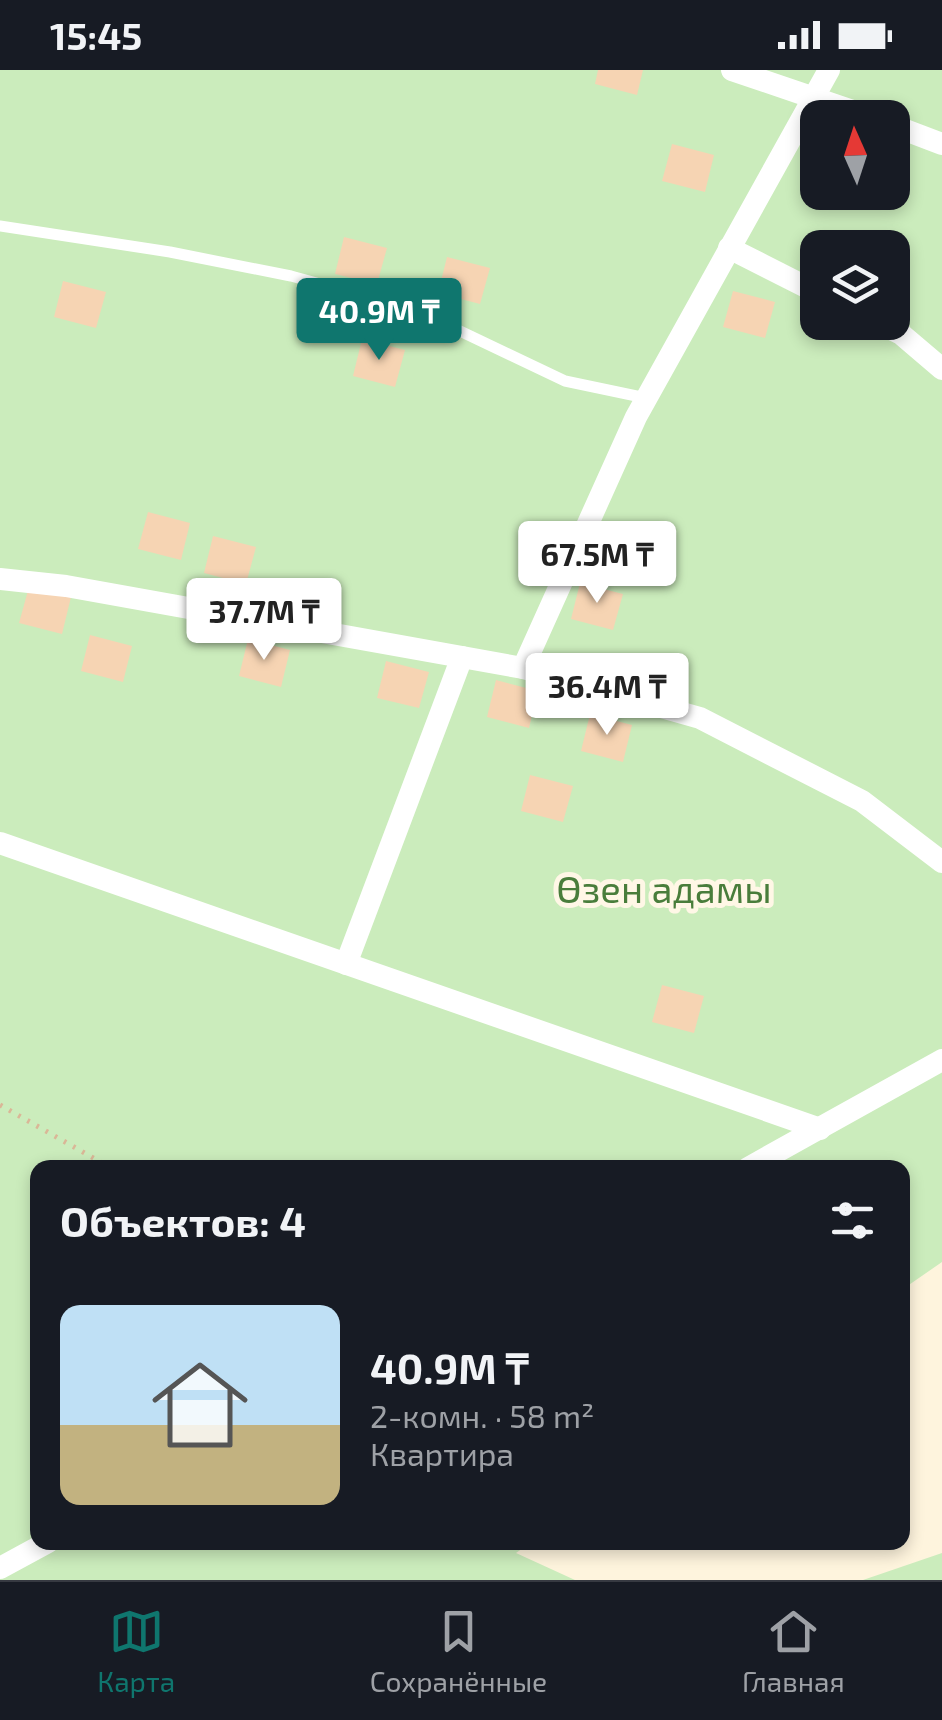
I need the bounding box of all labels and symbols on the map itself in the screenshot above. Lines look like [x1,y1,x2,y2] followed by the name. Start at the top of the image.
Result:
[800,100,910,210] north arrow
[287,278,471,363] pin: 40.9M ₸
[505,521,689,606] pin: 67.5M ₸
[172,578,356,663] pin: 37.7M ₸
[515,653,699,738] pin: 36.4M ₸
[556,865,772,911] park label: Өзен адамы

